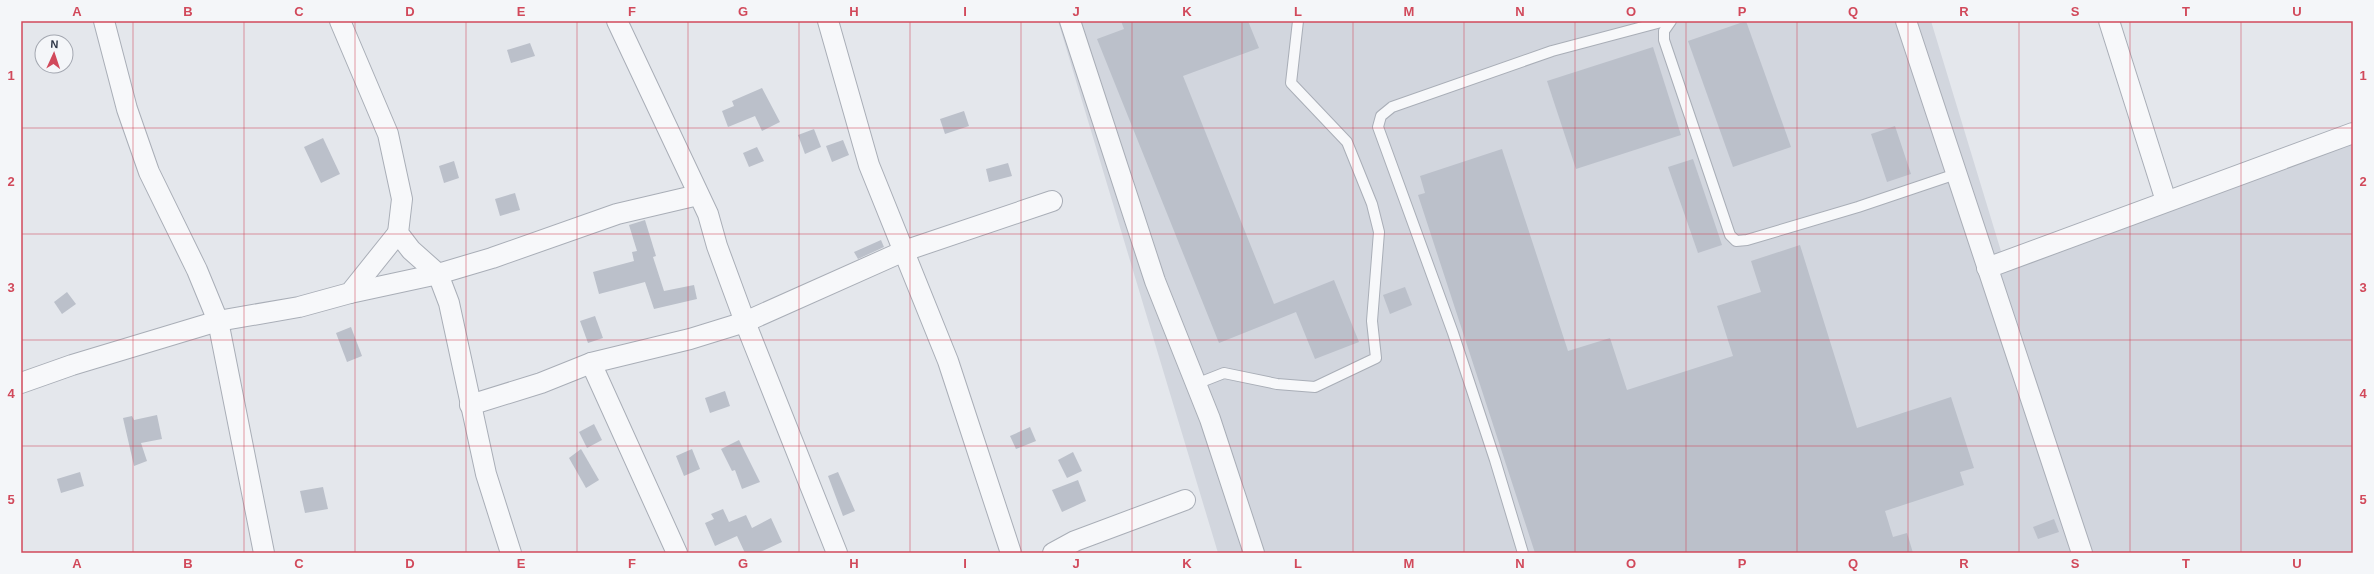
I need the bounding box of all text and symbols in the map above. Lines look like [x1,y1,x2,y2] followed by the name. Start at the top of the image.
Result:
[72,4,82,19] text: A
[183,4,193,19] text: B
[294,4,304,19] text: C
[405,4,415,19] text: D
[517,4,526,19] text: E
[628,4,636,19] text: F
[738,4,748,19] text: G
[849,4,859,19] text: H
[963,4,967,19] text: I
[1072,4,1080,19] text: J
[1182,4,1192,19] text: K
[1294,4,1302,19] text: L
[1404,4,1414,19] text: M
[1515,4,1525,19] text: N
[1626,4,1636,19] text: O
[1738,4,1747,19] text: P
[1848,4,1858,19] text: Q
[1959,4,1969,19] text: R
[2071,4,2080,19] text: S
[2182,4,2190,19] text: T
[2292,4,2302,19] text: U
[34,34,74,74] north arrow
[50,38,59,50] text: N
[7,68,15,83] text: 1
[2359,68,2367,83] text: 1
[7,174,15,189] text: 2
[2359,174,2367,189] text: 2
[7,280,15,295] text: 3
[2359,280,2367,295] text: 3
[7,386,15,401] text: 4
[2359,386,2367,401] text: 4
[7,492,15,507] text: 5
[2359,492,2367,507] text: 5
[72,556,82,571] text: A
[183,556,193,571] text: B
[294,556,304,571] text: C
[405,556,415,571] text: D
[517,556,526,571] text: E
[628,556,636,571] text: F
[738,556,748,571] text: G
[849,556,859,571] text: H
[963,556,967,571] text: I
[1072,556,1080,571] text: J
[1182,556,1192,571] text: K
[1294,556,1302,571] text: L
[1404,556,1414,571] text: M
[1515,556,1525,571] text: N
[1626,556,1636,571] text: O
[1738,556,1747,571] text: P
[1848,556,1858,571] text: Q
[1959,556,1969,571] text: R
[2071,556,2080,571] text: S
[2182,556,2190,571] text: T
[2292,556,2302,571] text: U

